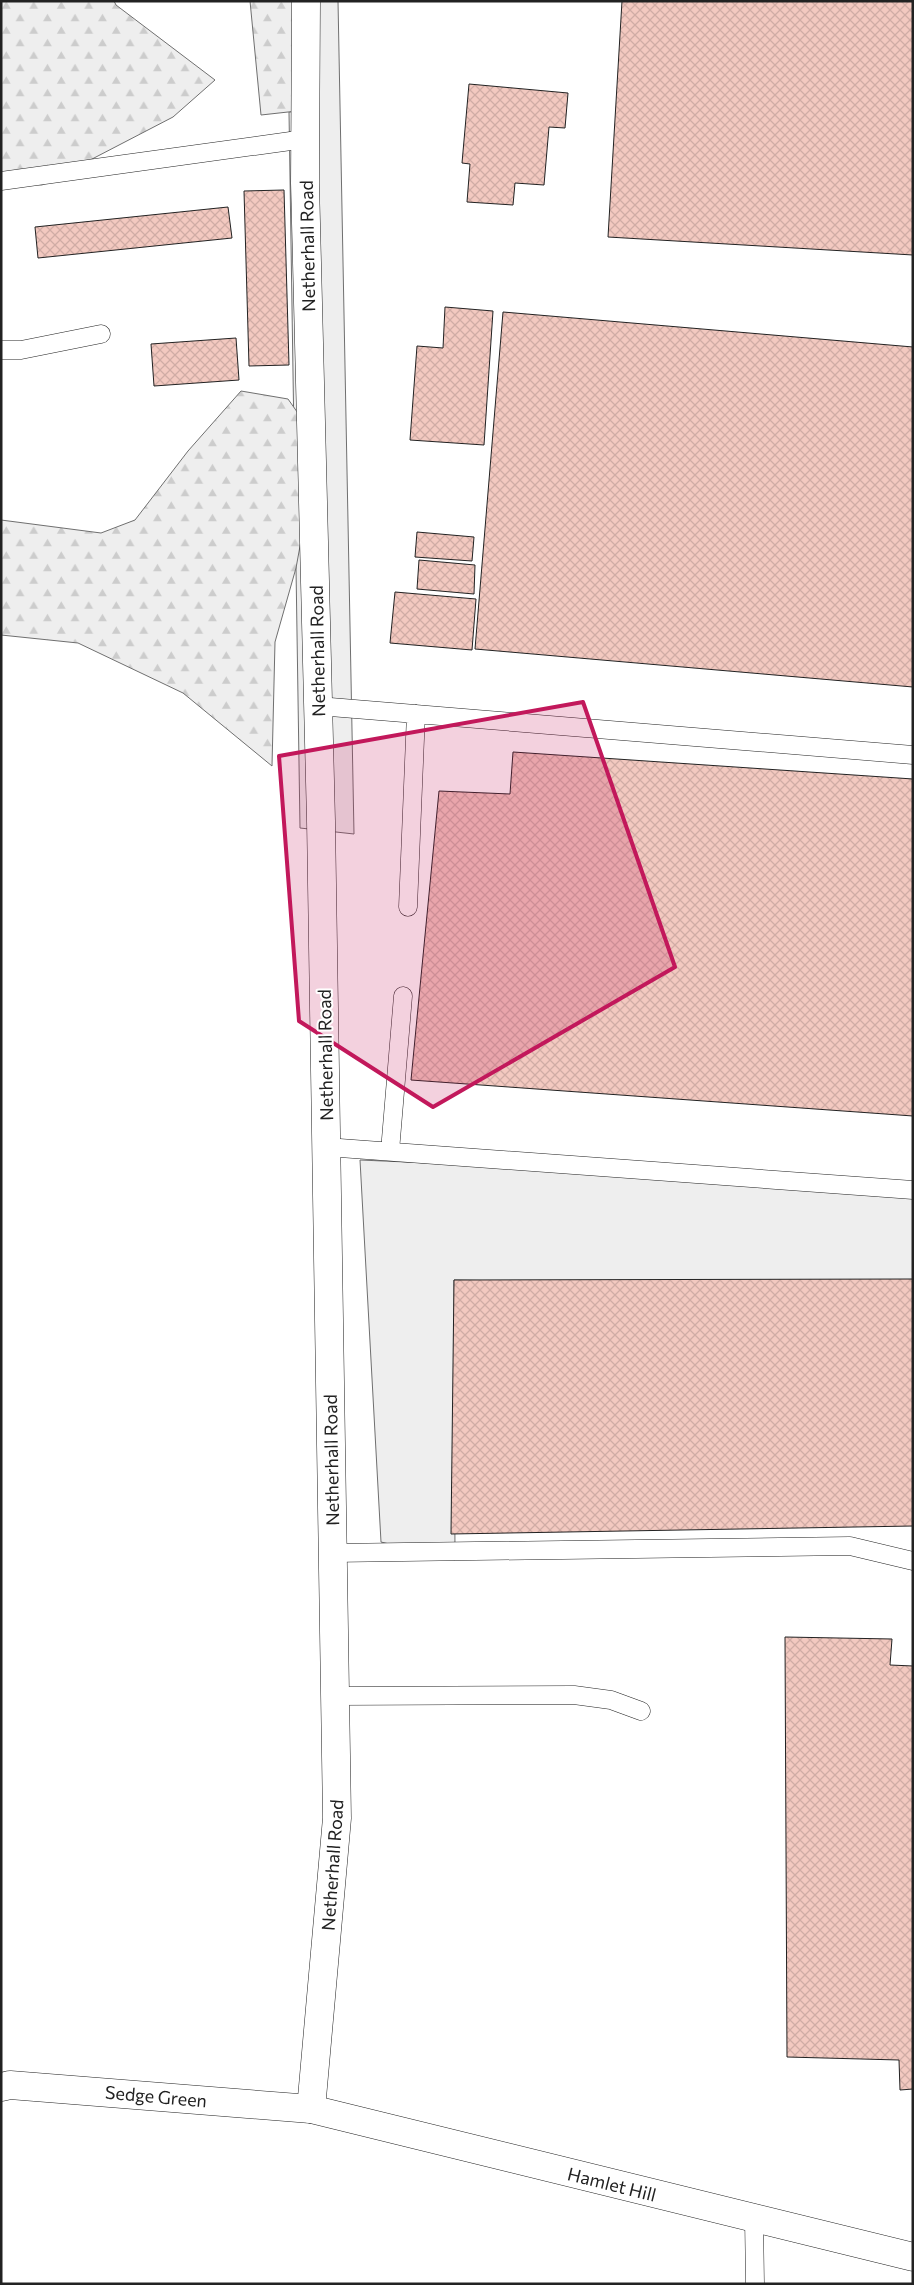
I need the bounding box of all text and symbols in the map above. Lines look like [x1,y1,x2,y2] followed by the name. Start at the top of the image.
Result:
[295,180,319,312] street label: Netherhall Road
[305,585,329,717] street label: Netherhall Road
[313,989,337,1121] street label: Netherhall Road
[319,1394,343,1526] street label: Netherhall Road
[316,1799,348,1931] street label: Netherhall Road
[104,2081,208,2111] street label: Sedge Green
[565,2162,659,2206] street label: Hamlet Hill

